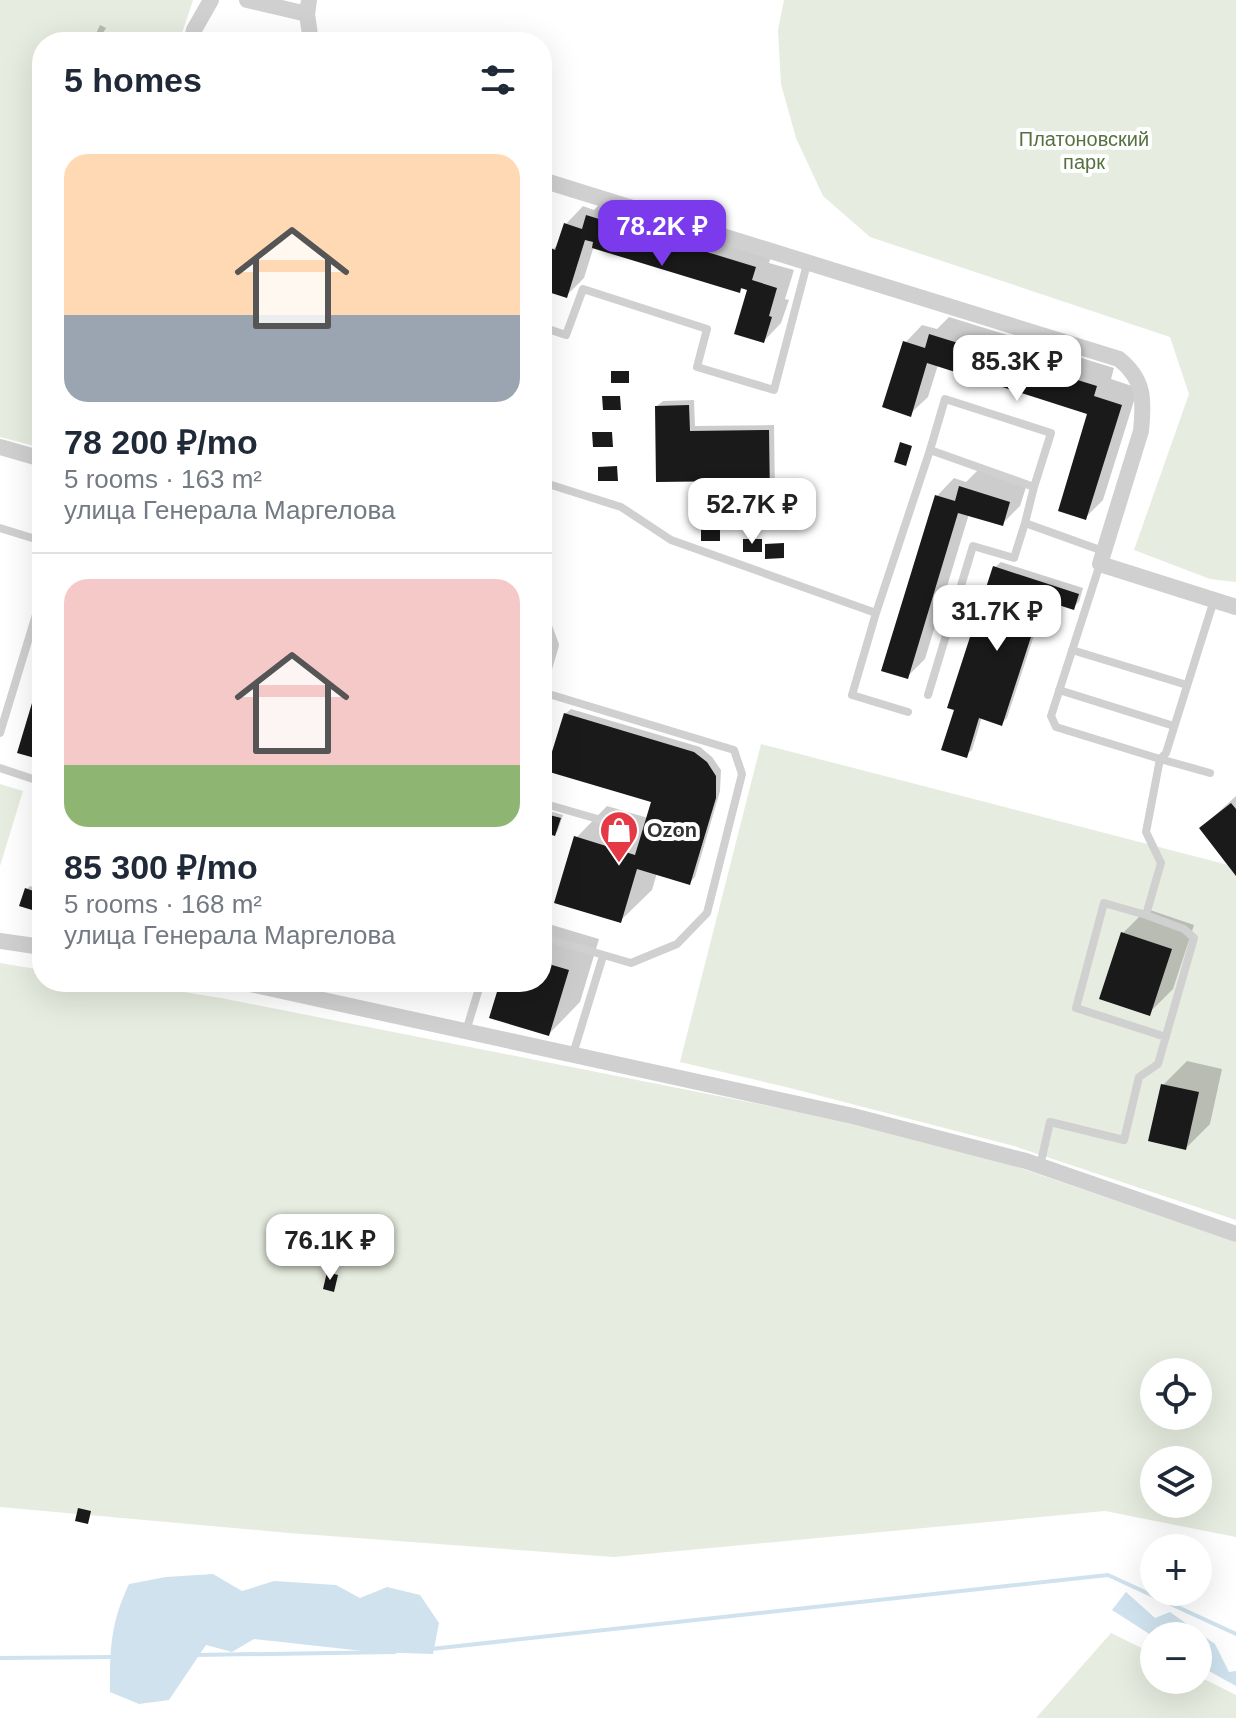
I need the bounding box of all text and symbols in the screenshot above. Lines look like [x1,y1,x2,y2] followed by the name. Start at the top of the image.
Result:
[476,58,520,102] icon: filters
[64,61,202,99] text: 5 homes
[1019,128,1149,173] park label: Платоновский парк
[588,200,736,268] pin: 78.2K ₽
[220,206,364,350] icon: home
[616,211,708,241] text: 78.2K ₽
[943,335,1091,403] pin: 85.3K ₽
[971,346,1063,376] text: 85.3K ₽
[64,423,258,461] text: 78 200 ₽/mo
[64,464,262,494] text: 5 rooms · 163 m²
[678,478,826,546] pin: 52.7K ₽
[706,489,798,519] text: 52.7K ₽
[64,495,395,525] text: улица Генерала Маргелова
[923,585,1071,653] pin: 31.7K ₽
[951,596,1043,626] text: 31.7K ₽
[220,631,364,775] icon: home
[598,809,640,864] shop icon: Ozon
[647,819,697,841] place label: Ozon
[64,848,258,886] text: 85 300 ₽/mo
[64,889,262,919] text: 5 rooms · 168 m²
[64,920,395,950] text: улица Генерала Маргелова
[256,1214,404,1282] pin: 76.1K ₽
[284,1225,376,1255] text: 76.1K ₽
[1140,1358,1212,1694] map controls
[1140,1358,1212,1430] button: locate
[1140,1446,1212,1518] button: layers
[1140,1534,1212,1606] button: +
[1140,1622,1212,1694] button: −

